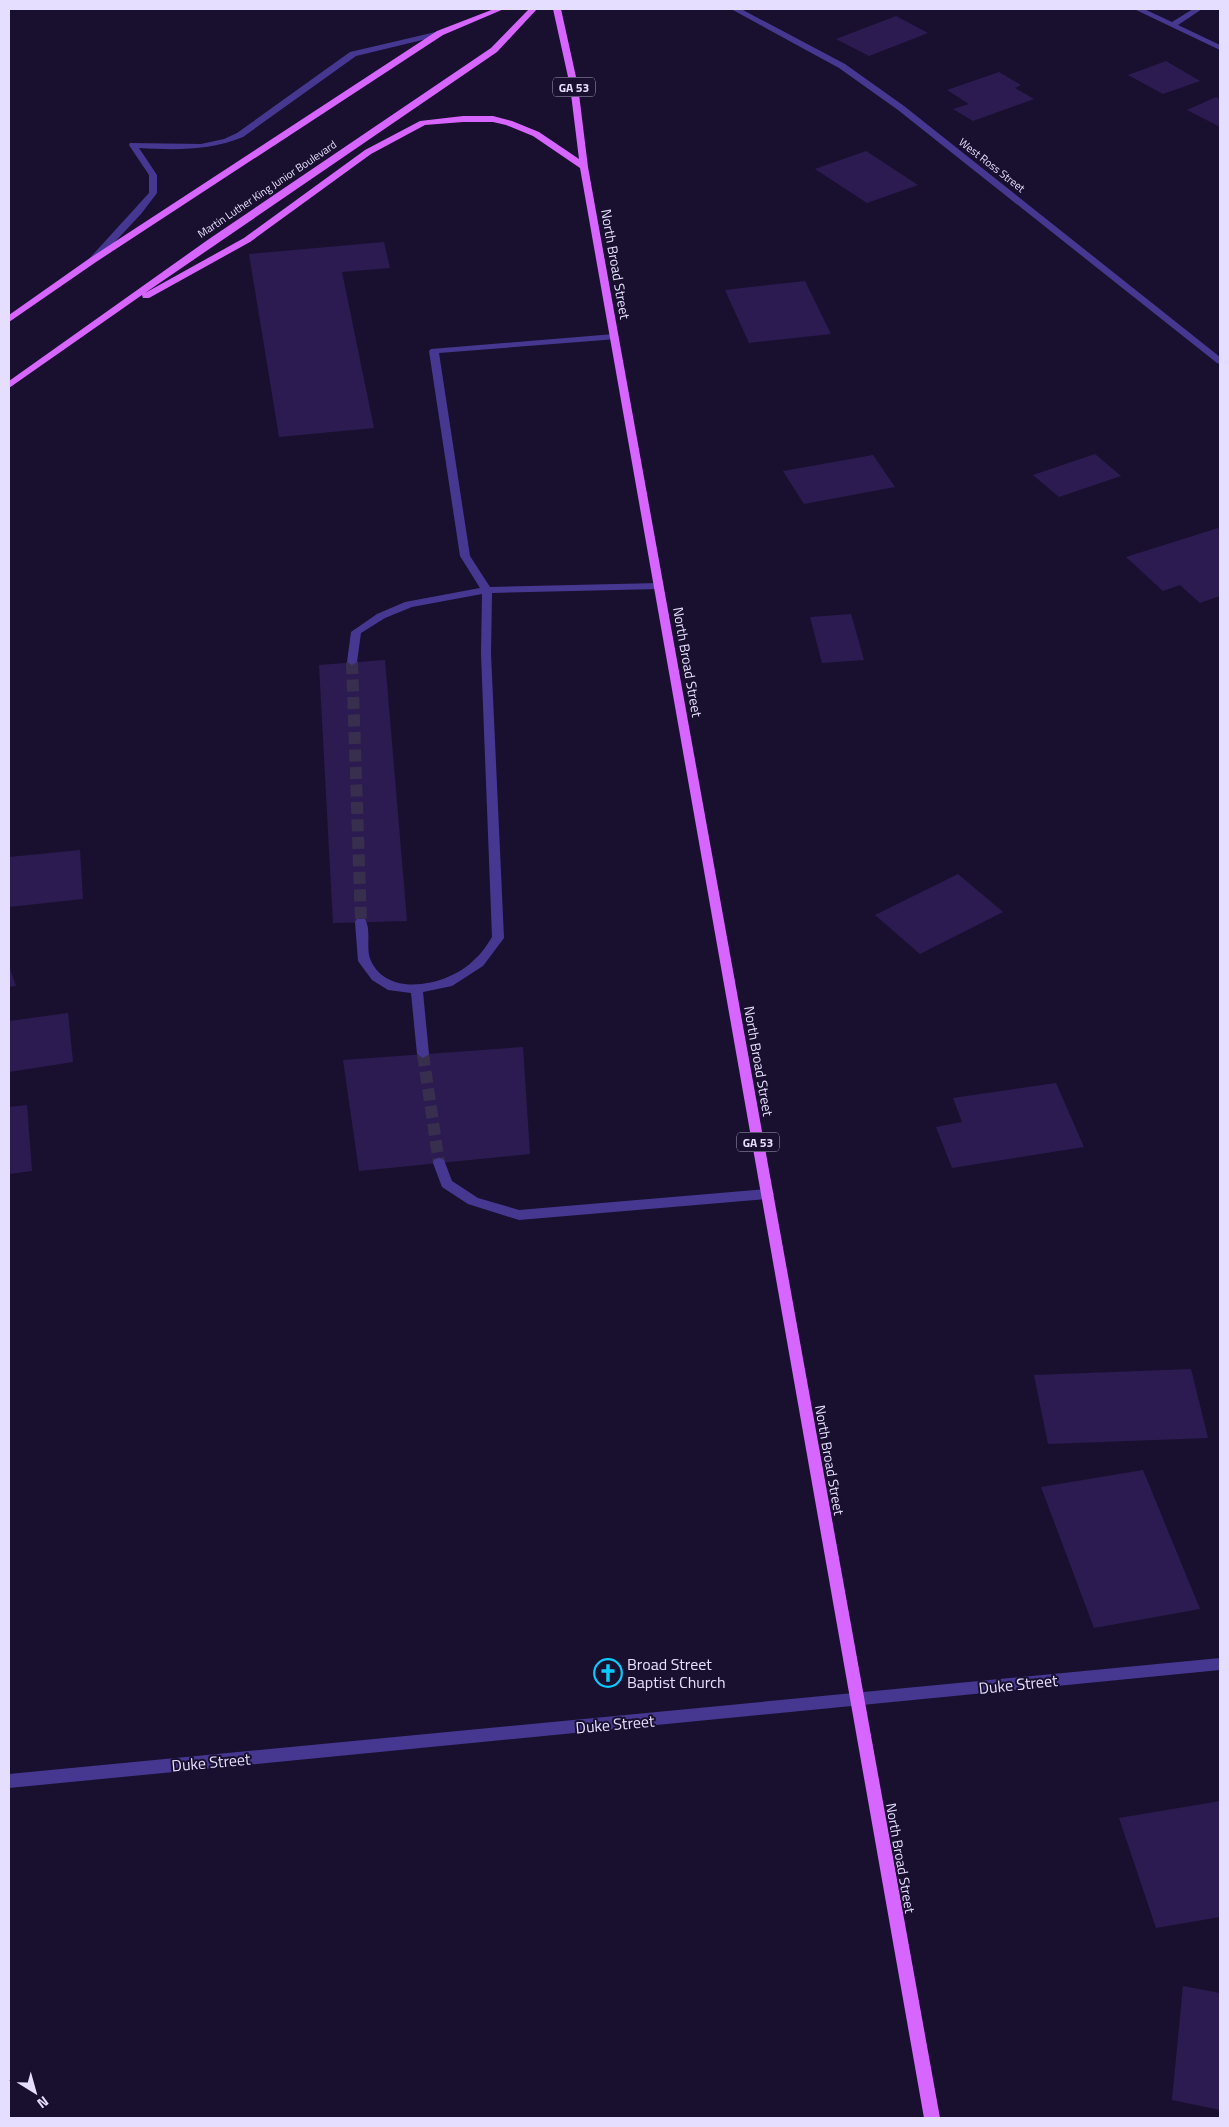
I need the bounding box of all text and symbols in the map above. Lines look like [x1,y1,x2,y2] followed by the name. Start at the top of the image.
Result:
[553,77,595,96] road number: GA 53
[956,134,1029,196] street label: West Ross Street
[194,136,340,242] street label: Martin Luther King Junior Boulevard
[596,207,636,321] street label: North Broad Street
[668,605,708,719] street label: North Broad Street
[739,1004,779,1118] street label: North Broad Street
[737,1132,779,1152] road number: GA 53
[810,1403,850,1517] street label: North Broad Street
[627,1652,726,1694] place label: Broad Street Baptist Church
[593,1658,623,1688] church icon: Broad Street Baptist Church
[977,1668,1059,1700] street label: Duke Street
[575,1709,656,1739] street label: Duke Street
[171,1747,252,1777] street label: Duke Street
[881,1801,921,1915] street label: North Broad Street
[10,2067,60,2117] north arrow
[33,2091,53,2114] text: N

